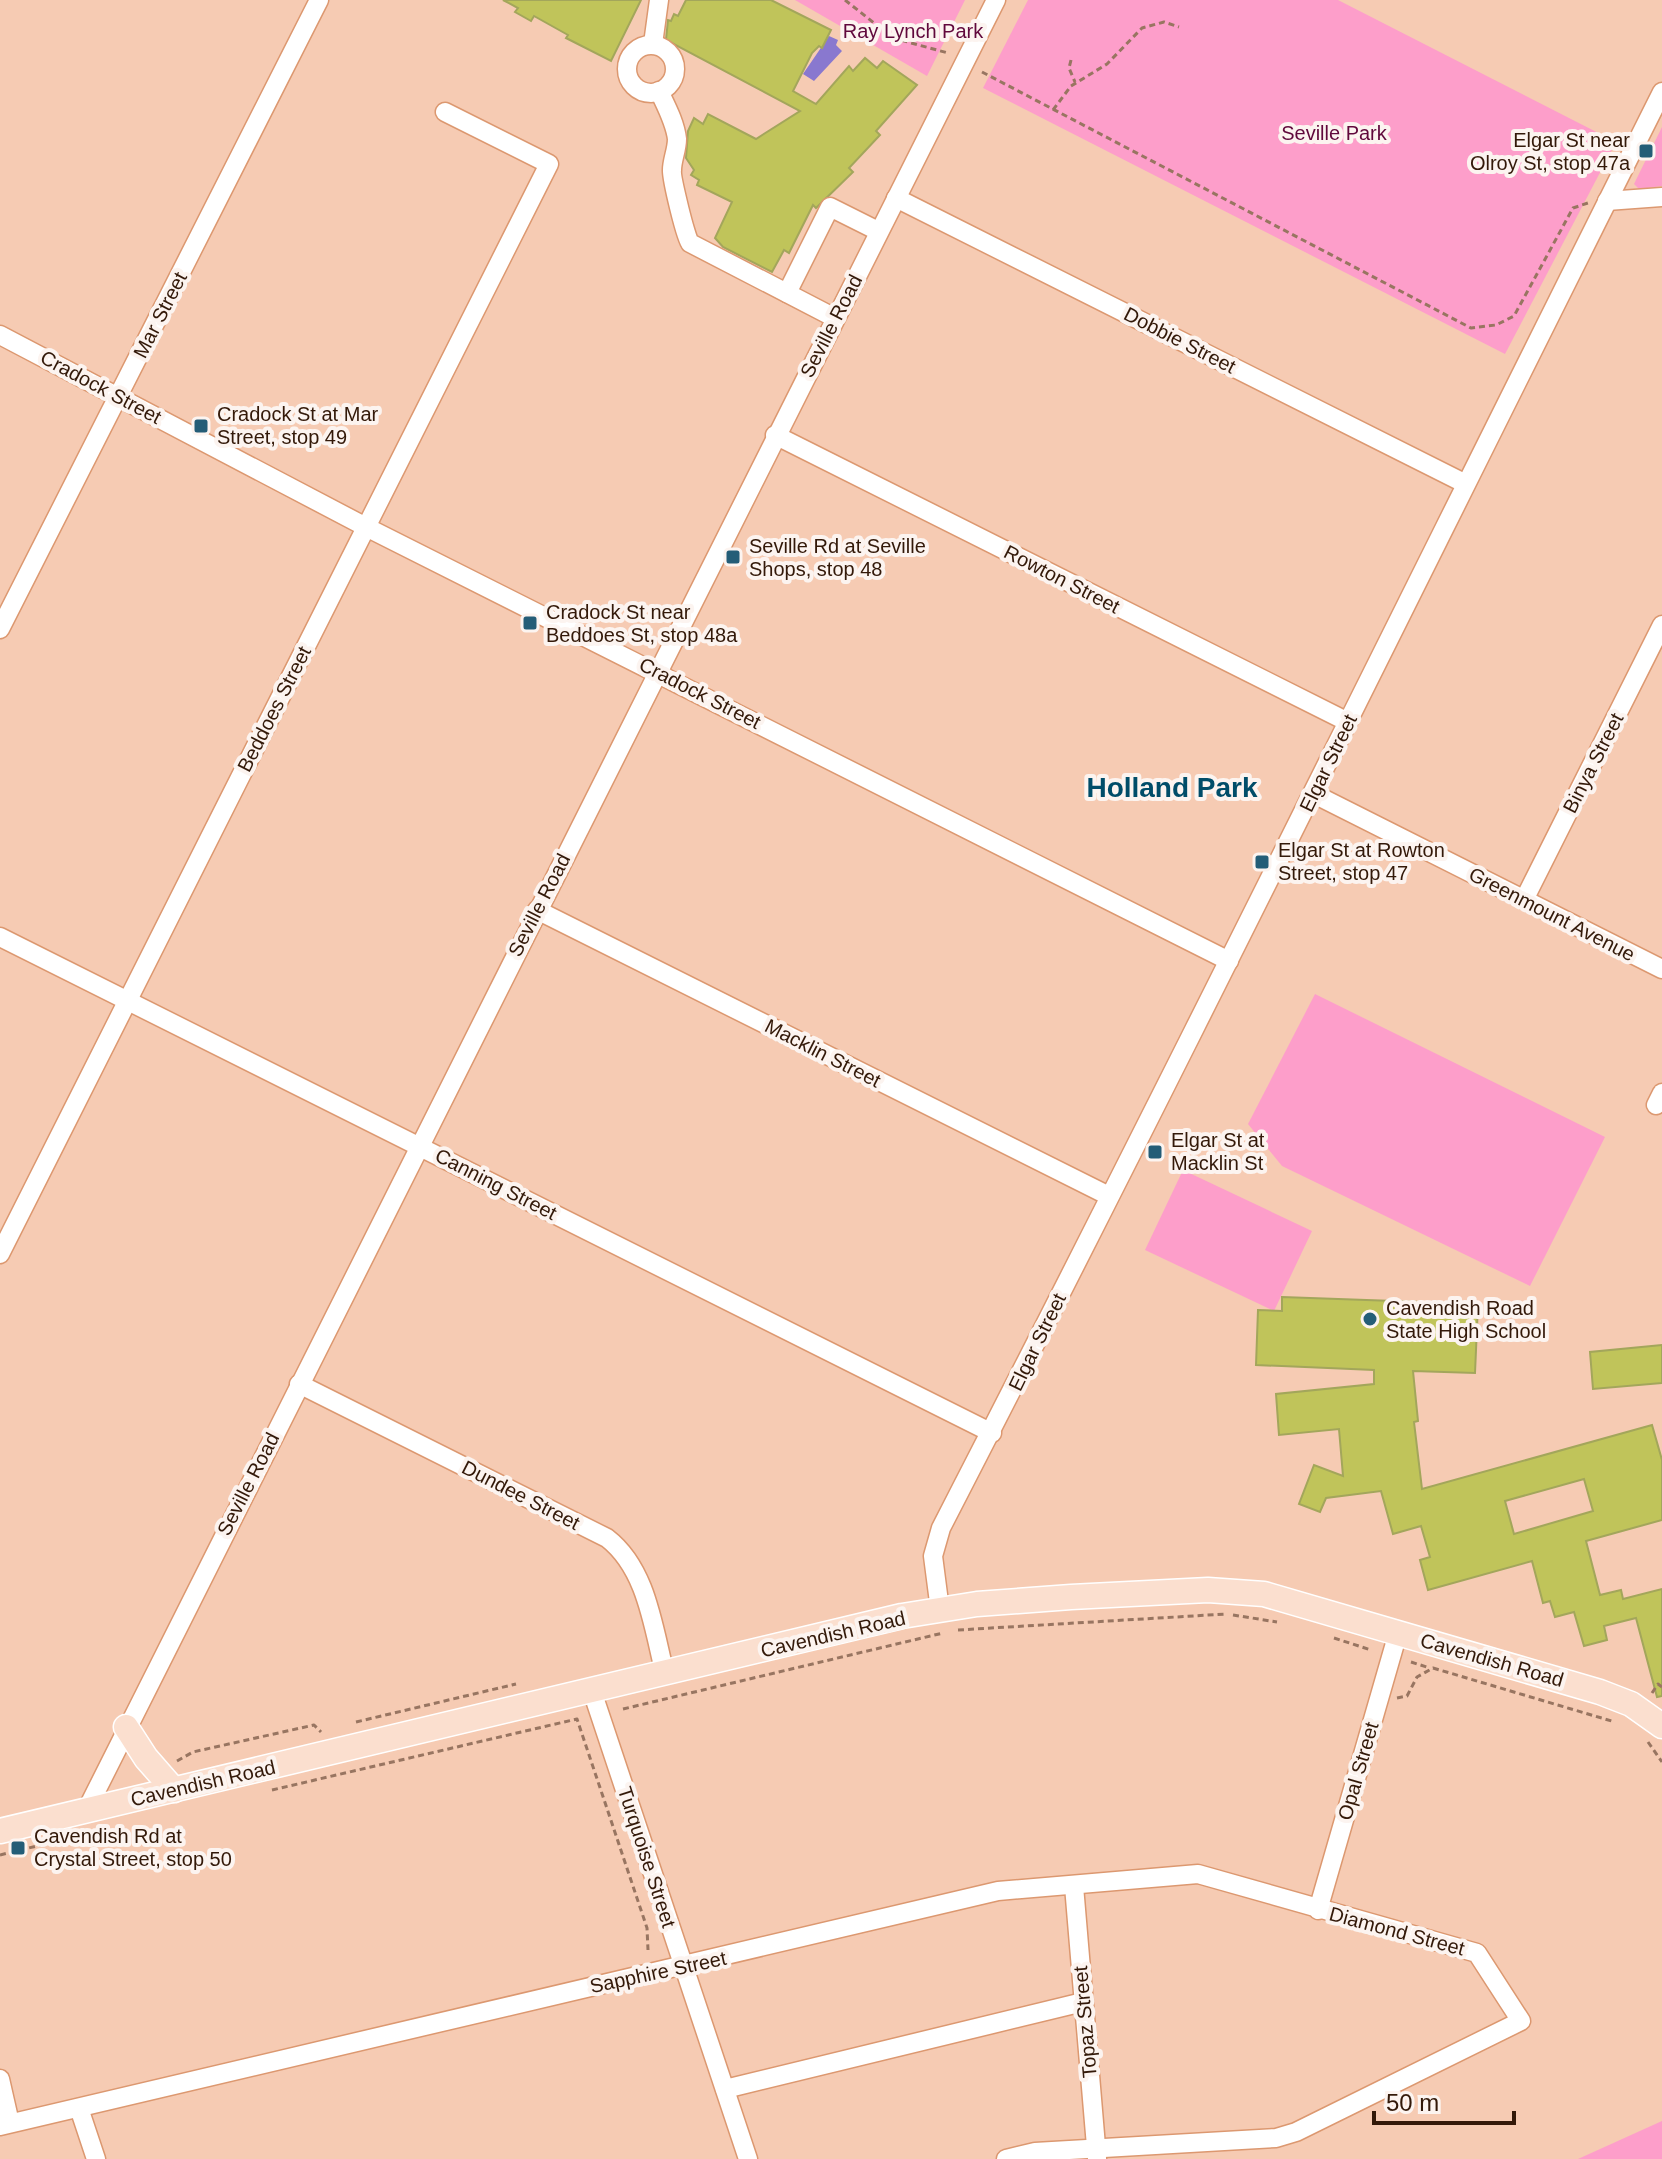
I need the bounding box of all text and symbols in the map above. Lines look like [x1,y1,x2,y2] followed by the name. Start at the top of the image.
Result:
[843,20,984,42] park label: Ray Lynch Park
[1281,122,1388,144] park label: Seville Park
[1470,129,1631,174] place label: Elgar St near Olroy St, stop 47a
[1637,142,1655,160] marker: Elgar St near Olroy St, stop 47a
[129,268,191,362] street label: Mar Street
[796,271,866,381] street label: Seville Road
[1121,302,1240,378] street label: Dobbie Street
[37,346,165,428] street label: Cradock Street
[217,403,379,448] place label: Cradock St at Mar Street, stop 49
[192,417,210,435] marker: Cradock St at Mar Street, stop 49
[749,535,926,580] place label: Seville Rd at Seville Shops, stop 48
[1001,540,1124,618] street label: Rowton Street
[724,548,742,566] marker: Seville Rd at Seville Shops, stop 48
[546,601,738,646] place label: Cradock St near Beddoes St, stop 48a
[521,614,539,632] marker: Cradock St near Beddoes St, stop 48a
[233,642,315,775] street label: Beddoes Street
[636,653,765,733] street label: Cradock Street
[1558,709,1628,817] street label: Binya Street
[1295,710,1361,815] street label: Elgar Street
[1086,772,1258,803] district label: Holland Park
[1278,839,1445,884] place label: Elgar St at Rowton Street, stop 47
[504,850,574,960] street label: Seville Road
[1253,853,1271,871] marker: Elgar St at Rowton Street, stop 47
[1465,863,1639,965] street label: Greenmount Avenue
[762,1014,885,1092] street label: Macklin Street
[1171,1129,1265,1174] place label: Elgar St at Macklin St
[1146,1143,1164,1161] marker: Elgar St at Macklin St
[432,1144,561,1224] street label: Canning Street
[1004,1289,1070,1394] street label: Elgar Street
[1386,1297,1546,1342] place label: Cavendish Road State High School
[1361,1310,1379,1328] marker: Cavendish Road State High School
[213,1429,283,1539] street label: Seville Road
[459,1456,584,1534] street label: Dundee Street
[758,1607,908,1661] street label: Cavendish Road
[1418,1629,1566,1691] street label: Cavendish Road
[1333,1719,1383,1823] street label: Opal Street
[128,1756,278,1810] street label: Cavendish Road
[614,1784,680,1931] street label: Turquoise Street
[34,1825,232,1870] place label: Cavendish Rd at Crystal Street, stop 50
[9,1839,27,1857] marker: Cavendish Rd at Crystal Street, stop 50
[1327,1902,1467,1960] street label: Diamond Street
[588,1947,729,1997] street label: Sapphire Street
[1069,1965,1101,2079] street label: Topaz Street
[1374,2075,1514,2125] scale bar
[1386,2089,1439,2116] text: 50 m

